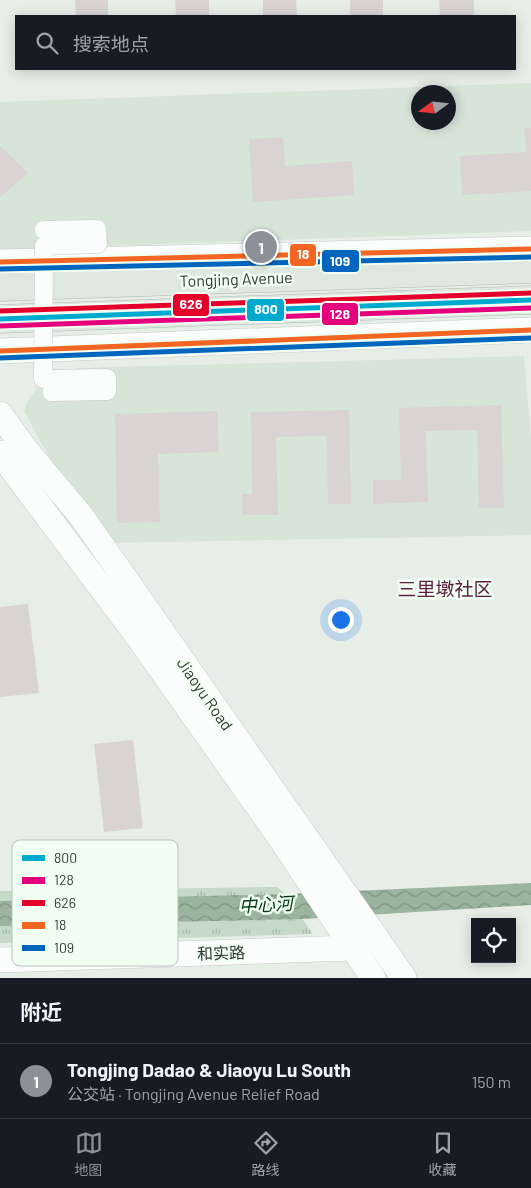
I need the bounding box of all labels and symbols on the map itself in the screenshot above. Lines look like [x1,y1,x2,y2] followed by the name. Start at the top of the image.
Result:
[411,85,456,130] north arrow
[245,228,277,266] pin: 1
[289,243,317,267] line badge: 18
[297,245,310,262] text: 18
[321,249,360,273] line badge: 109
[330,252,350,269] text: 109
[179,267,293,290] street label: Tongjing Avenue
[172,293,210,317] line badge: 626
[180,295,203,312] text: 626
[246,298,285,322] line badge: 800
[254,300,278,317] text: 800
[321,302,359,326] line badge: 128
[330,305,351,322] text: 128
[397,577,493,600] district label: 三里墩社区
[328,607,354,633] your location
[173,654,237,734] street label: Jiaoyu Road
[12,840,178,966] legend
[54,849,77,866] text: 800
[54,871,74,888] text: 128
[238,891,296,916] water label: 中心河
[54,894,76,911] text: 626
[54,916,66,933] text: 18
[54,939,74,956] text: 109
[197,942,245,963] street label: 和实路

